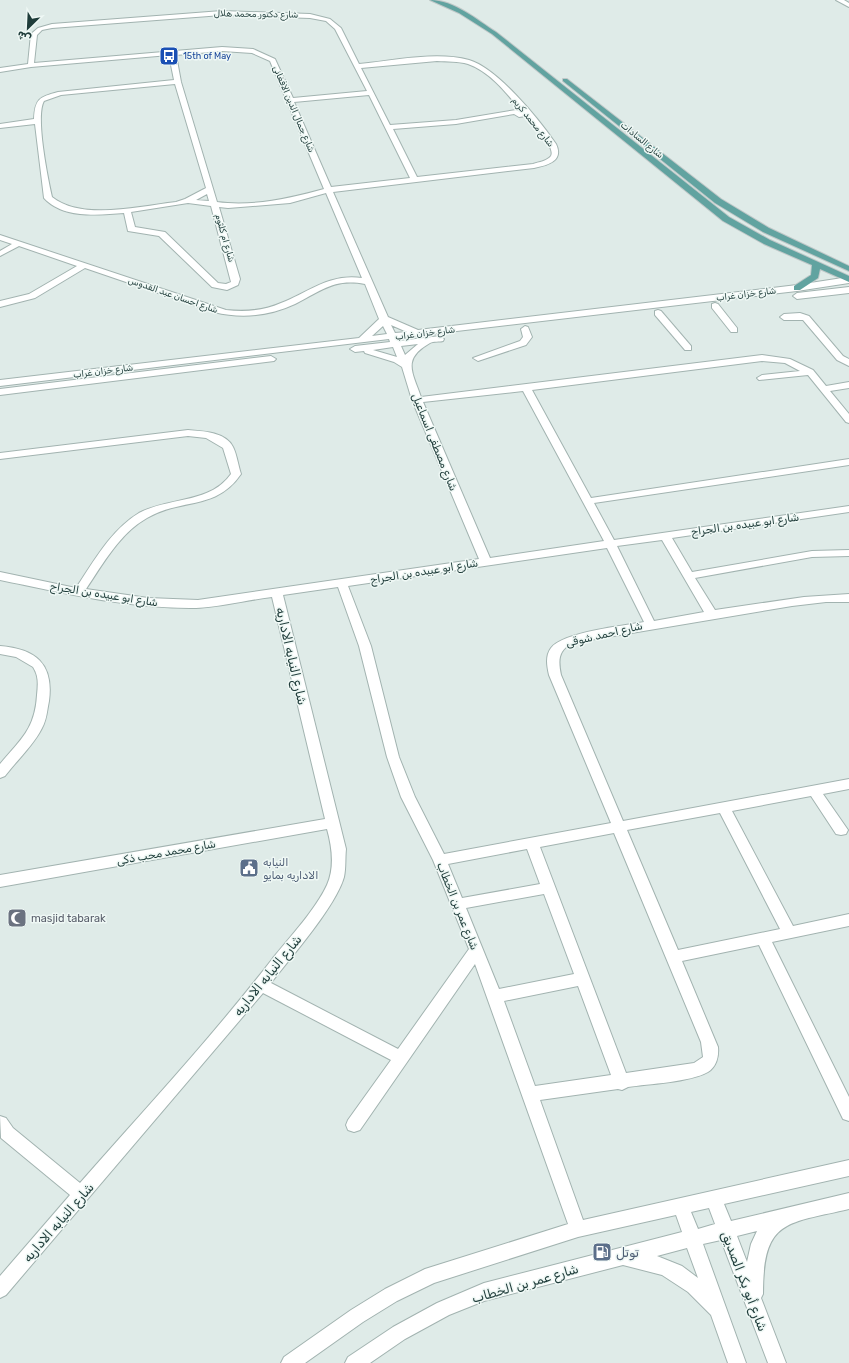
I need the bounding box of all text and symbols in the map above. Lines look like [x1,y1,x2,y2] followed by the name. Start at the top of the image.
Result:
[8,8,48,48] north arrow
[214,8,298,21] street label: شارع دكتور محمد هلال
[15,28,33,45] text: ش
[158,45,180,67] bus stop icon: 15th of May
[183,51,231,61] place label: 15th of May
[270,64,317,154] street label: شارع جمال الدين الافغانى
[509,95,556,149] street label: شارع محمد كريم
[618,120,665,161] street label: شارع السادات
[212,213,237,264] street label: شارع ام كلثوم
[127,275,219,316] street label: شارع احسان عبد القدوس
[715,285,777,304] street label: شارع خزان غراب
[394,324,456,343] street label: شارع خزان غراب
[72,362,134,381] street label: شارع خزان غراب
[407,391,460,494] street label: شارع مصطفى اسماعيل
[690,510,800,541] street label: شارع ابو عبيده بن الجراح
[369,557,479,588] street label: شارع ابو عبيده بن الجراح
[49,580,159,611] street label: شارع ابو عبيده بن الجراح
[271,606,310,707] street label: شارع النيابه الاداريه
[564,619,644,652] street label: شارع احمد شوقى
[115,837,217,870] street label: شارع محمد محب ذكى
[263,856,318,883] place label: النيابه الاداريه بمايو
[238,857,260,879] public building icon: النيابه الاداريه بمايو
[432,860,481,953] street label: شارع عمر بن الخطاب
[6,907,28,929] mosque icon: masjid tabarak
[31,912,106,925] place label: masjid tabarak
[230,932,306,1020] street label: شارع النيابه الاداريه
[20,1180,98,1266] street label: شارع النيابه الاداريه
[717,1229,771,1334] street label: شارع أبو بكر الصديق
[591,1241,613,1263] fuel station icon: توتل
[616,1245,640,1261] place label: توتل
[470,1261,581,1308] street label: شارع عمر بن الخطاب

